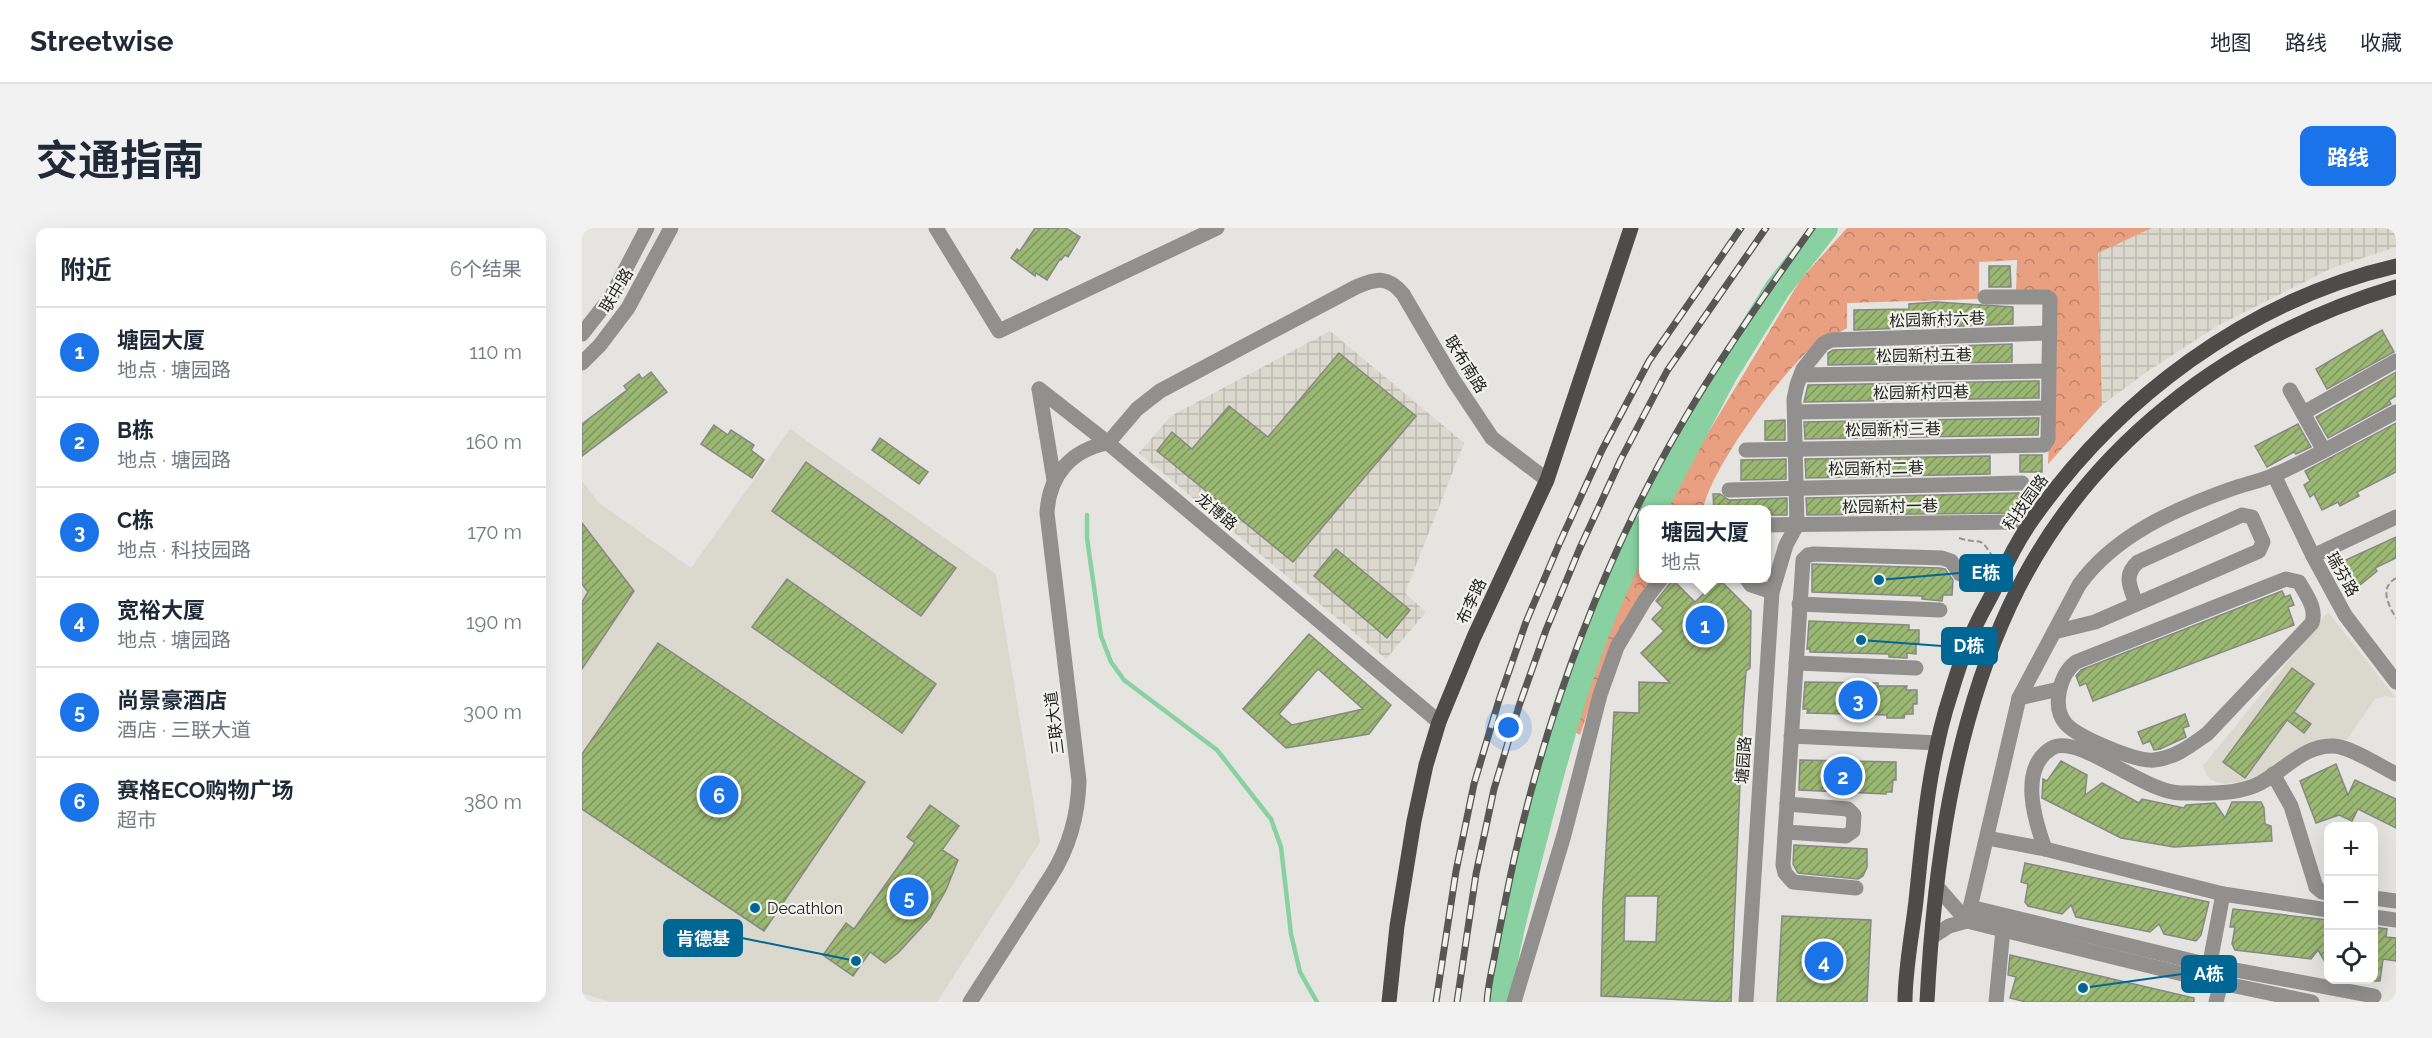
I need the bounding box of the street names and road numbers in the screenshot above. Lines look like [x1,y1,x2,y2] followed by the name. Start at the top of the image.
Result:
[596,265,637,316] street label: 联中路
[1889,308,1985,331] street label: 松园新村六巷
[1441,332,1491,396] street label: 联布南路
[1876,345,1972,366] street label: 松园新村五巷
[1873,382,1969,403] street label: 松园新村四巷
[1845,419,1941,440] street label: 松园新村三巷
[1828,458,1924,479] street label: 松园新村二巷
[1999,471,2052,534] street label: 科技园路
[1192,489,1241,534] street label: 龙博路
[1842,496,1938,517] street label: 松园新村一巷
[2323,549,2363,600] street label: 瑞芬路
[1453,575,1490,627] street label: 布李路
[1041,690,1068,756] street label: 三联大道
[1732,735,1755,785] street label: 塘园路

